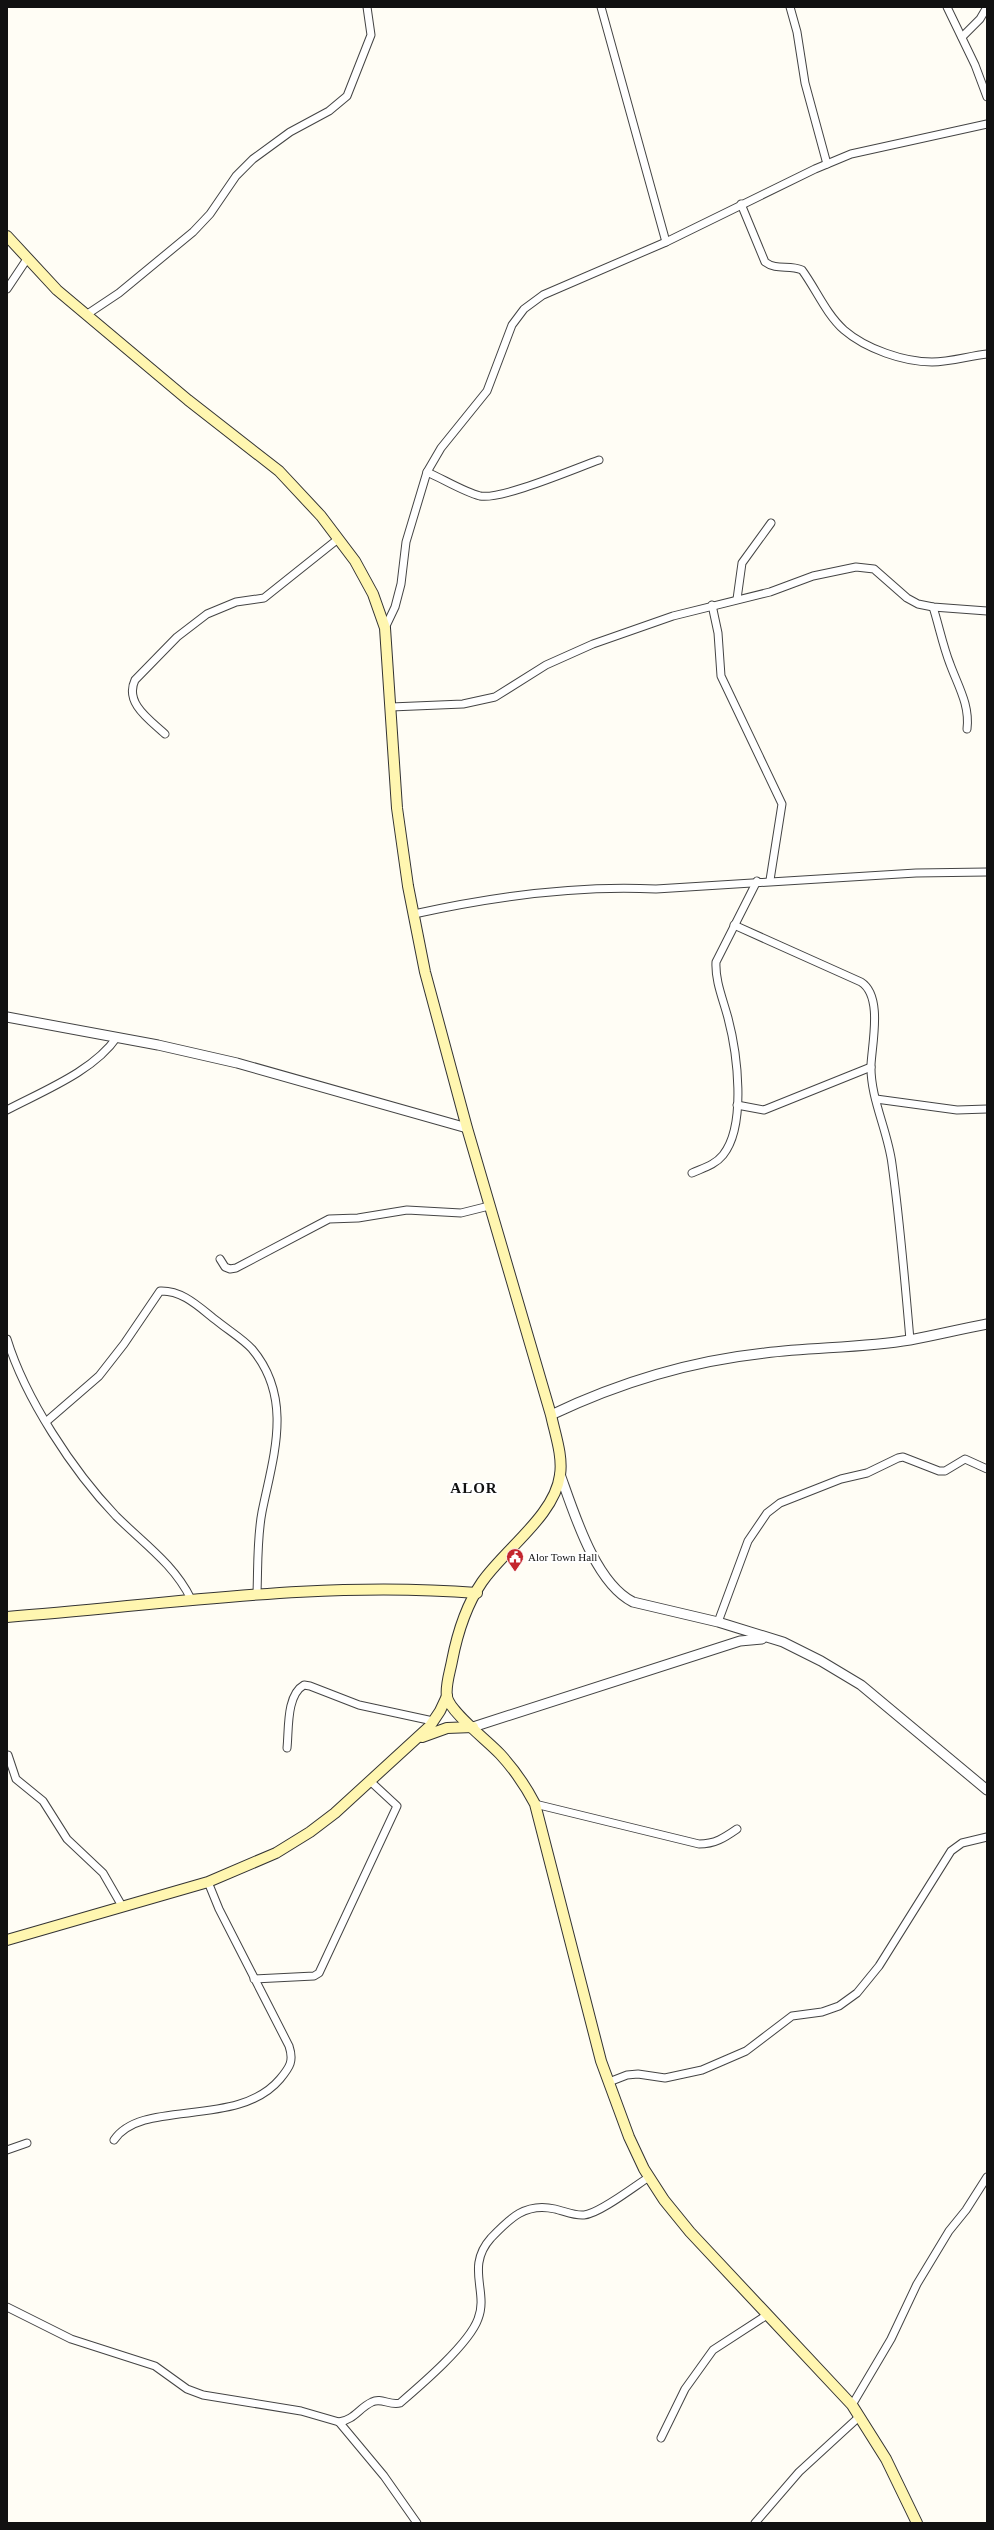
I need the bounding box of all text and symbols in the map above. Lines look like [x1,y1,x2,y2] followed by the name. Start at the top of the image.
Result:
[450,1480,498,1496] district label: ALOR
[505,1547,525,1572] public building icon: Alor Town Hall
[528,1551,597,1563] place label: Alor Town Hall

